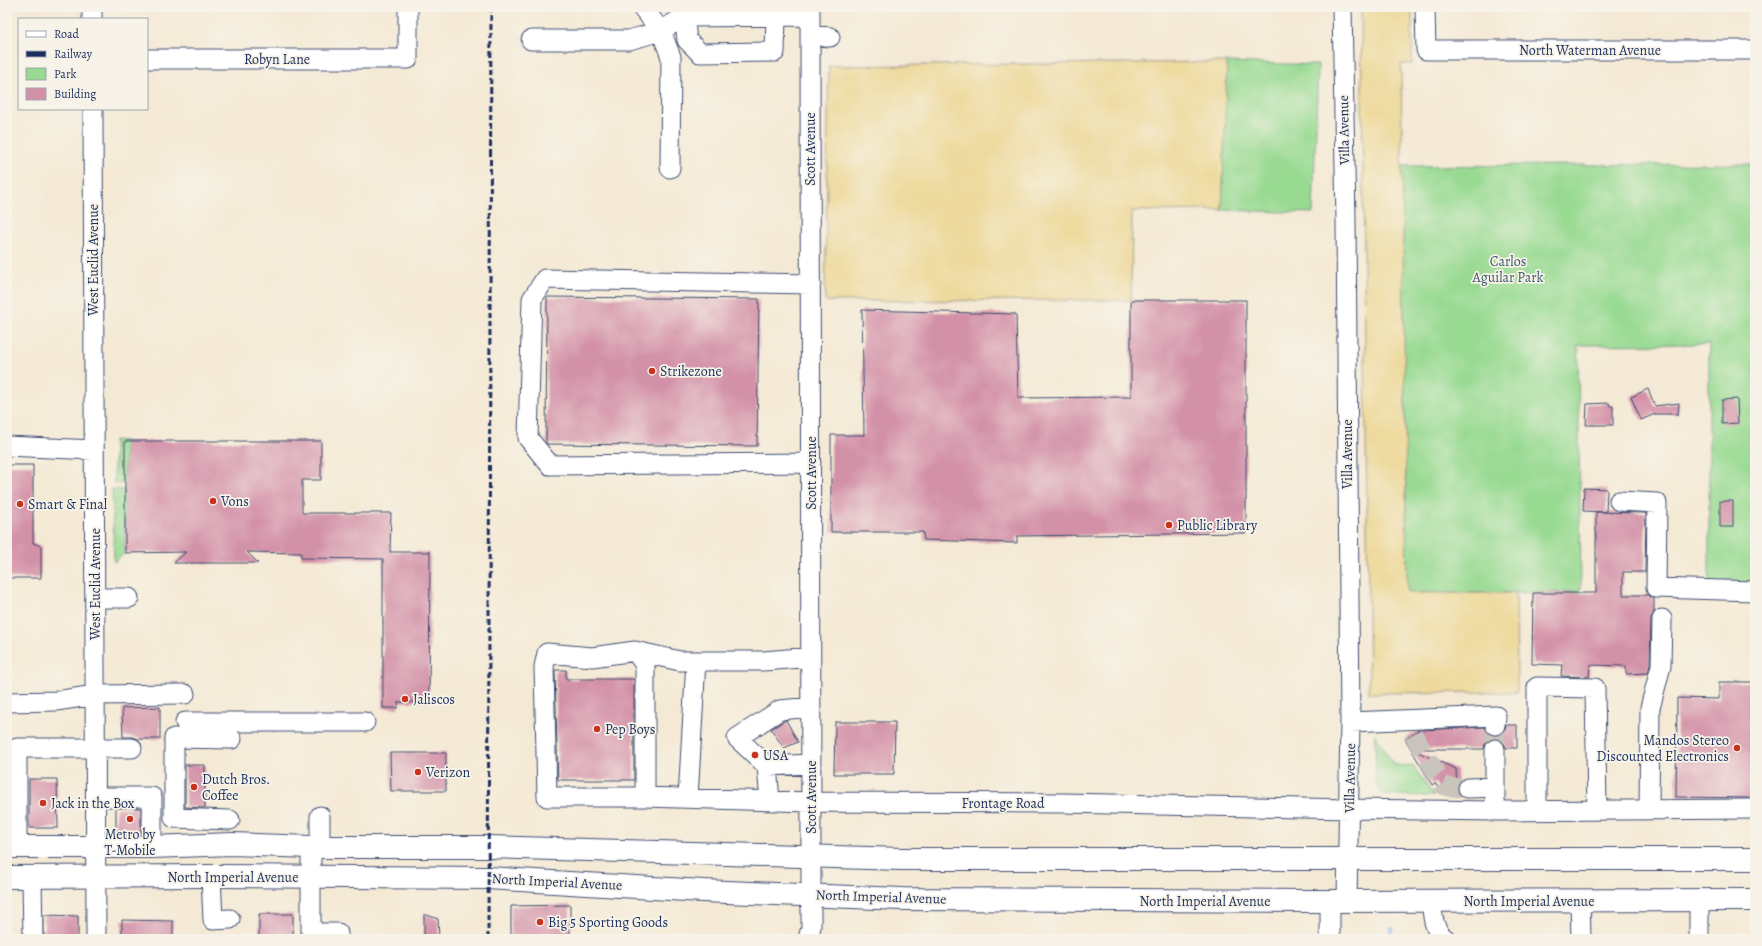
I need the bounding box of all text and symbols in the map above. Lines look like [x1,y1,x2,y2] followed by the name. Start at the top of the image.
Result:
[18,18,148,110] legend
[54,26,80,42] text: Road
[1519,41,1661,60] street label: North Waterman Avenue
[54,46,93,62] text: Railway
[244,50,310,69] street label: Robyn Lane
[54,66,77,82] text: Park
[54,86,96,102] text: Building
[1334,95,1354,166] street label: Villa Avenue
[801,112,820,186] street label: Scott Avenue
[84,204,103,317] street label: West Euclid Avenue
[1471,252,1544,287] park label: Carlos Aguilar Park
[660,362,722,381] place label: Strikezone
[647,366,657,376] marker: Strikezone
[1338,419,1357,490] street label: Villa Avenue
[802,436,821,510] street label: Scott Avenue
[220,492,249,511] place label: Vons
[28,495,108,514] place label: Smart & Final
[208,496,218,506] marker: Vons
[15,499,25,509] marker: Smart & Final
[1177,516,1258,535] place label: Public Library
[1164,520,1174,530] marker: Public Library
[86,528,105,641] street label: West Euclid Avenue
[413,690,455,709] place label: Jaliscos
[400,694,410,704] marker: Jaliscos
[605,720,655,739] place label: Pep Boys
[592,724,602,734] marker: Pep Boys
[1597,731,1729,766] place label: Mandos Stereo Discounted Electronics
[1340,743,1360,814] street label: Villa Avenue
[1732,743,1742,753] marker: Mandos Stereo Discounted Electronics
[763,746,789,765] place label: USA
[750,750,760,760] marker: USA
[802,760,821,834] street label: Scott Avenue
[425,763,470,782] place label: Verizon
[413,767,423,777] marker: Verizon
[202,770,270,805] place label: Dutch Bros. Coffee
[189,782,199,792] marker: Dutch Bros. Coffee
[51,794,135,813] place label: Jack in the Box
[961,794,1045,813] street label: Frontage Road
[38,798,48,808] marker: Jack in the Box
[125,814,135,824] marker: Metro by T-Mobile
[105,825,156,860] place label: Metro by T-Mobile
[168,868,298,887] street label: North Imperial Avenue
[491,869,623,895] street label: North Imperial Avenue
[815,885,947,909] street label: North Imperial Avenue
[1140,892,1270,911] street label: North Imperial Avenue
[1464,892,1594,911] street label: North Imperial Avenue
[548,913,668,932] place label: Big 5 Sporting Goods
[535,917,545,927] marker: Big 5 Sporting Goods

